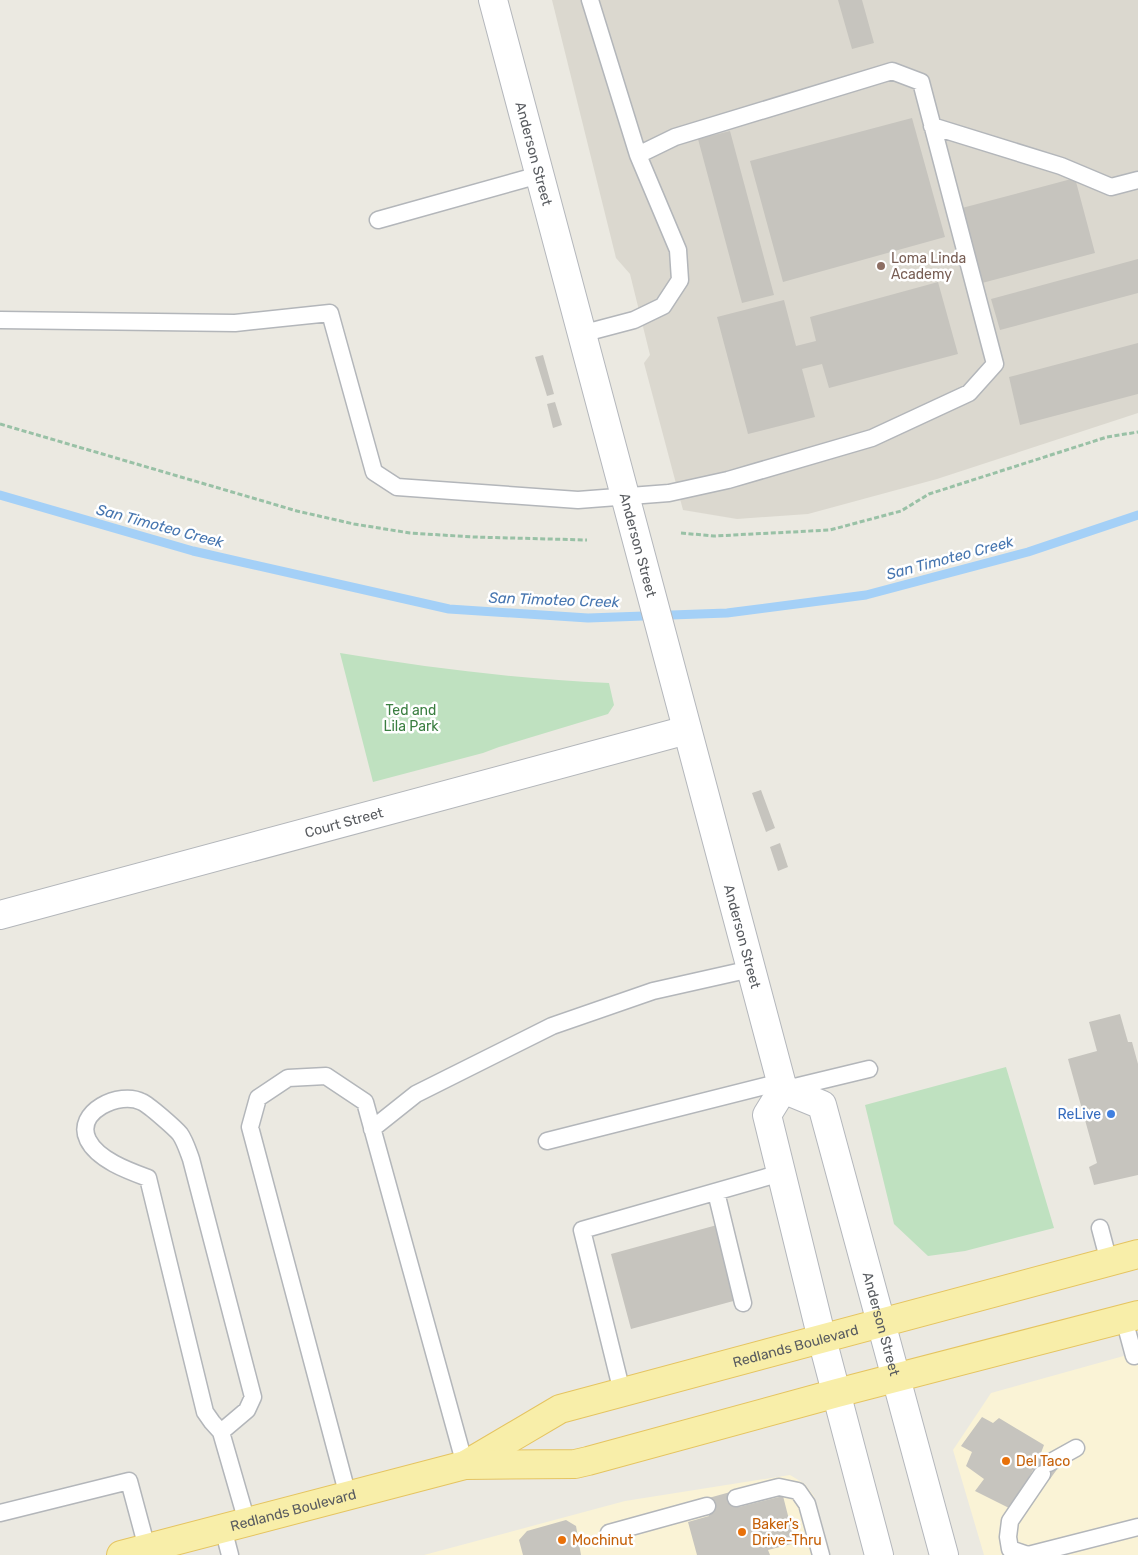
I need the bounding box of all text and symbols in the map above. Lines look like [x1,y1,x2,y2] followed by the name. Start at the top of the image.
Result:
[512,100,556,208] street label: Anderson Street
[891,250,966,283] place label: Loma Linda Academy
[875,260,887,272] marker: Loma Linda Academy
[616,491,660,599] street label: Anderson Street
[94,500,226,552] water label: San Timoteo Creek
[884,532,1016,584] water label: San Timoteo Creek
[488,589,620,611] water label: San Timoteo Creek
[384,702,439,735] park label: Ted and Lila Park
[303,804,385,841] street label: Court Street
[720,882,764,991] street label: Anderson Street
[1057,1106,1101,1123] place label: ReLive
[1105,1108,1117,1120] marker: ReLive
[859,1270,904,1378] street label: Anderson Street
[731,1321,860,1371] street label: Redlands Boulevard
[1016,1453,1070,1470] place label: Del Taco
[1000,1455,1012,1467] marker: Del Taco
[228,1485,358,1535] street label: Redlands Boulevard
[752,1516,822,1549] place label: Baker's Drive-Thru
[736,1526,748,1538] marker: Baker's Drive-Thru
[572,1532,634,1549] place label: Mochinut
[556,1534,568,1546] marker: Mochinut

